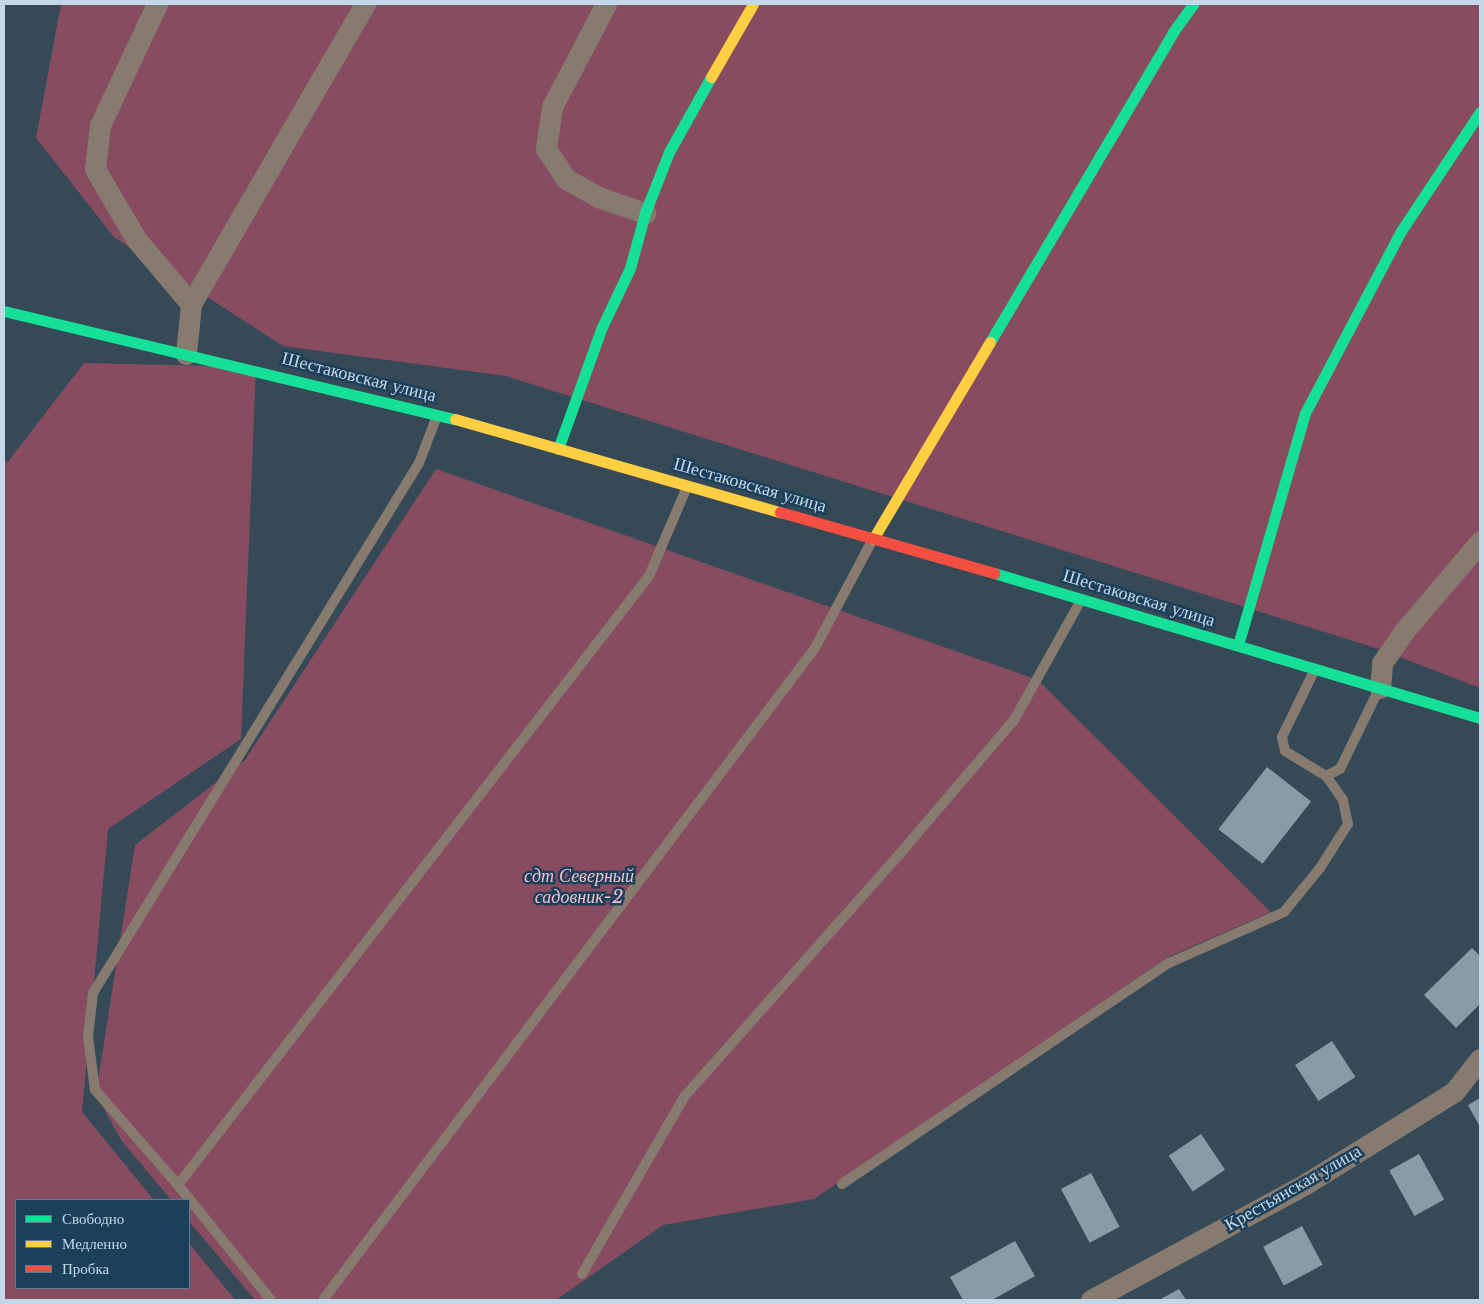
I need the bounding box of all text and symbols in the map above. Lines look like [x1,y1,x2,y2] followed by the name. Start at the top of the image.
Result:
[280,347,438,407] street label: Шестаковская улица
[671,453,829,517] street label: Шестаковская улица
[1060,565,1218,631] street label: Шестаковская улица
[524,866,634,909] park label: сдт Северный садовник-2
[1221,1140,1365,1236] street label: Крестьянская улица
[15,1199,190,1289] legend
[62,1209,124,1228] text: Свободно
[62,1234,127,1253] text: Медленно
[62,1259,109,1278] text: Пробка

